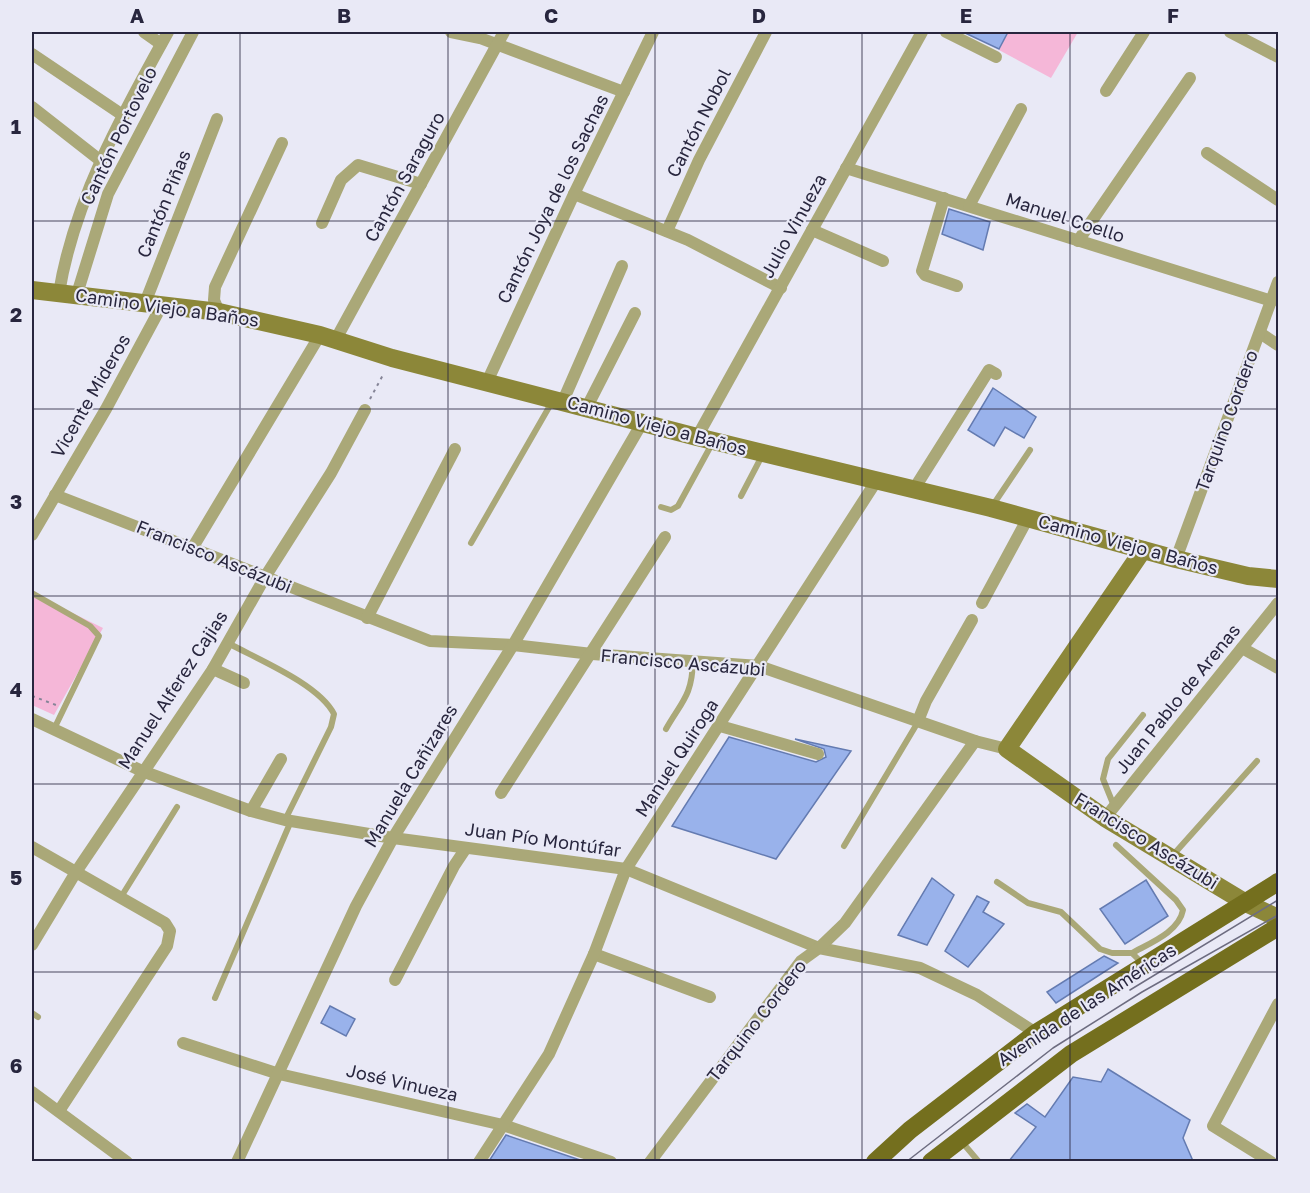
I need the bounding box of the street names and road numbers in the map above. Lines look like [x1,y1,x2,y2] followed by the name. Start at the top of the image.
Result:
[75,63,161,208] street label: Cantón Portovelo
[661,64,735,181] street label: Cantón Nobol
[492,90,612,307] street label: Cantón Joya de los Sachas
[359,108,449,245] street label: Cantón Saraguro
[131,147,195,261] street label: Cantón Piñas
[756,170,831,281] street label: Julio Vinueza
[1003,187,1128,247] street label: Manuel Coello
[74,283,260,331] street label: Camino Viejo a Baños
[46,330,134,461] street label: Vicente Mideros
[1190,347,1262,494] street label: Tarquino Cordero
[565,390,750,460] street label: Camino Viejo a Baños
[1036,509,1221,579] street label: Camino Viejo a Baños
[134,515,295,597] street label: Francisco Ascázubi
[113,606,232,773] street label: Manuel Alferez Cajias
[1110,619,1244,778] street label: Juan Pablo de Arenas
[600,644,766,680] street label: Francisco Ascázubi
[630,694,722,821] street label: Manuel Quiroga
[359,700,462,851] street label: Manuela Cañizares
[1071,787,1223,893] street label: Francisco Ascázubi
[464,817,623,861] street label: Juan Pío Montúfar
[993,938,1180,1070] street label: Avenida de las Américas
[702,955,811,1086] street label: Tarquino Cordero
[344,1058,460,1106] street label: José Vinueza

